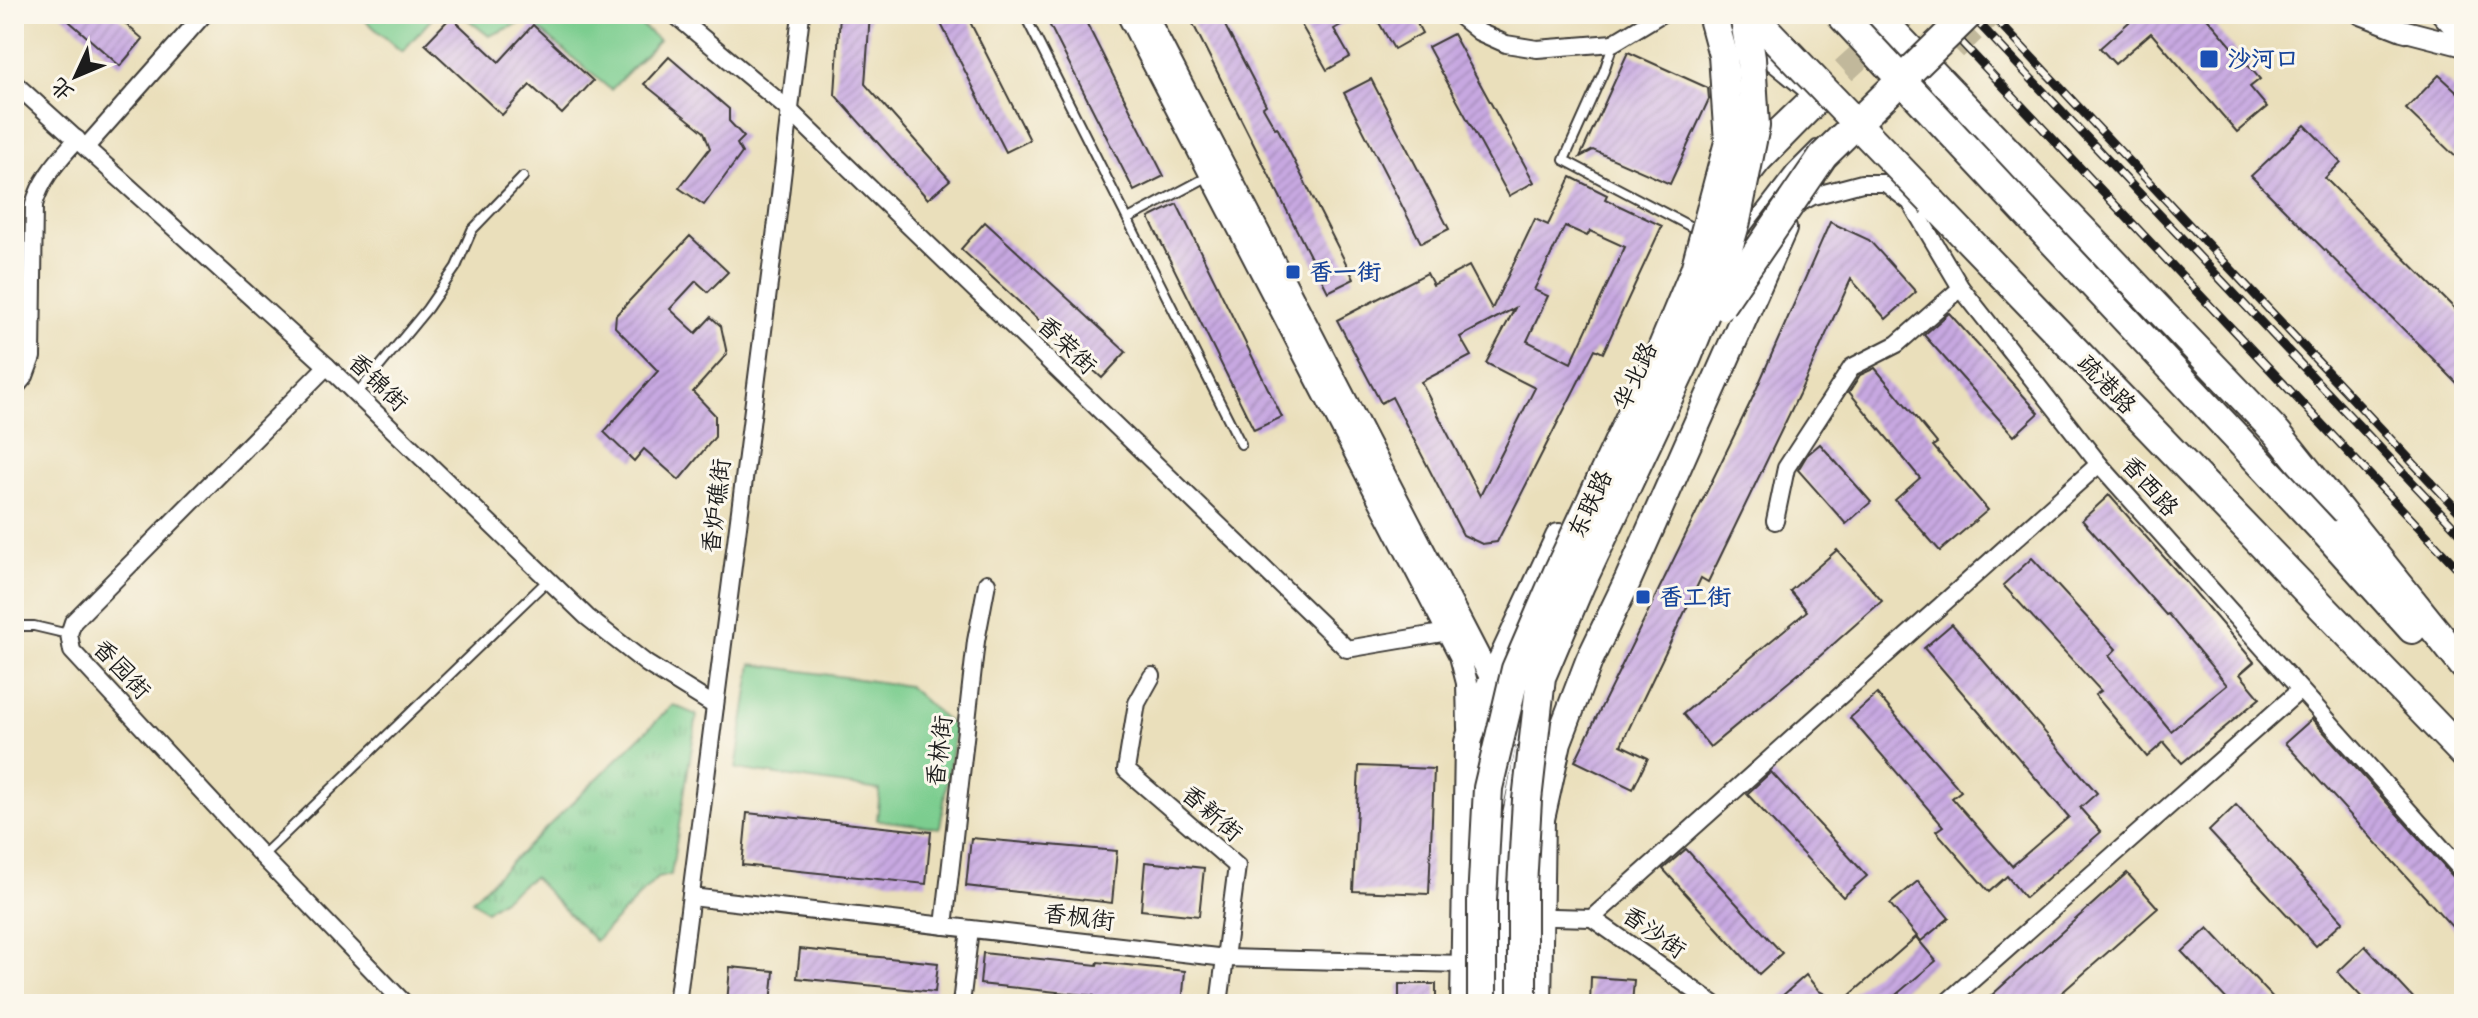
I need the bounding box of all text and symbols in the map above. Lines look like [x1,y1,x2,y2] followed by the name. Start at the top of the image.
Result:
[36,36,116,116] north arrow
[2227,45,2299,79] place label: 沙河口
[2198,48,2220,70] marker: 沙河口
[45,69,83,106] text: 北
[1309,258,1381,292] place label: 香一街
[1284,263,1302,281] marker: 香一街
[1027,310,1103,384] street label: 香荣街
[1607,337,1668,417] street label: 华北路
[338,347,414,421] street label: 香锦街
[2068,348,2142,424] street label: 疏港路
[2111,450,2184,526] street label: 香西路
[696,457,742,556] street label: 香炉礁街
[1562,465,1623,545] street label: 东联路
[1659,583,1731,617] place label: 香工街
[1634,588,1652,606] marker: 香工街
[83,633,157,709] street label: 香园街
[921,714,963,789] street label: 香林街
[1172,779,1248,852] street label: 香新街
[1041,899,1116,941] street label: 香枫街
[1613,900,1692,969] street label: 香沙街

